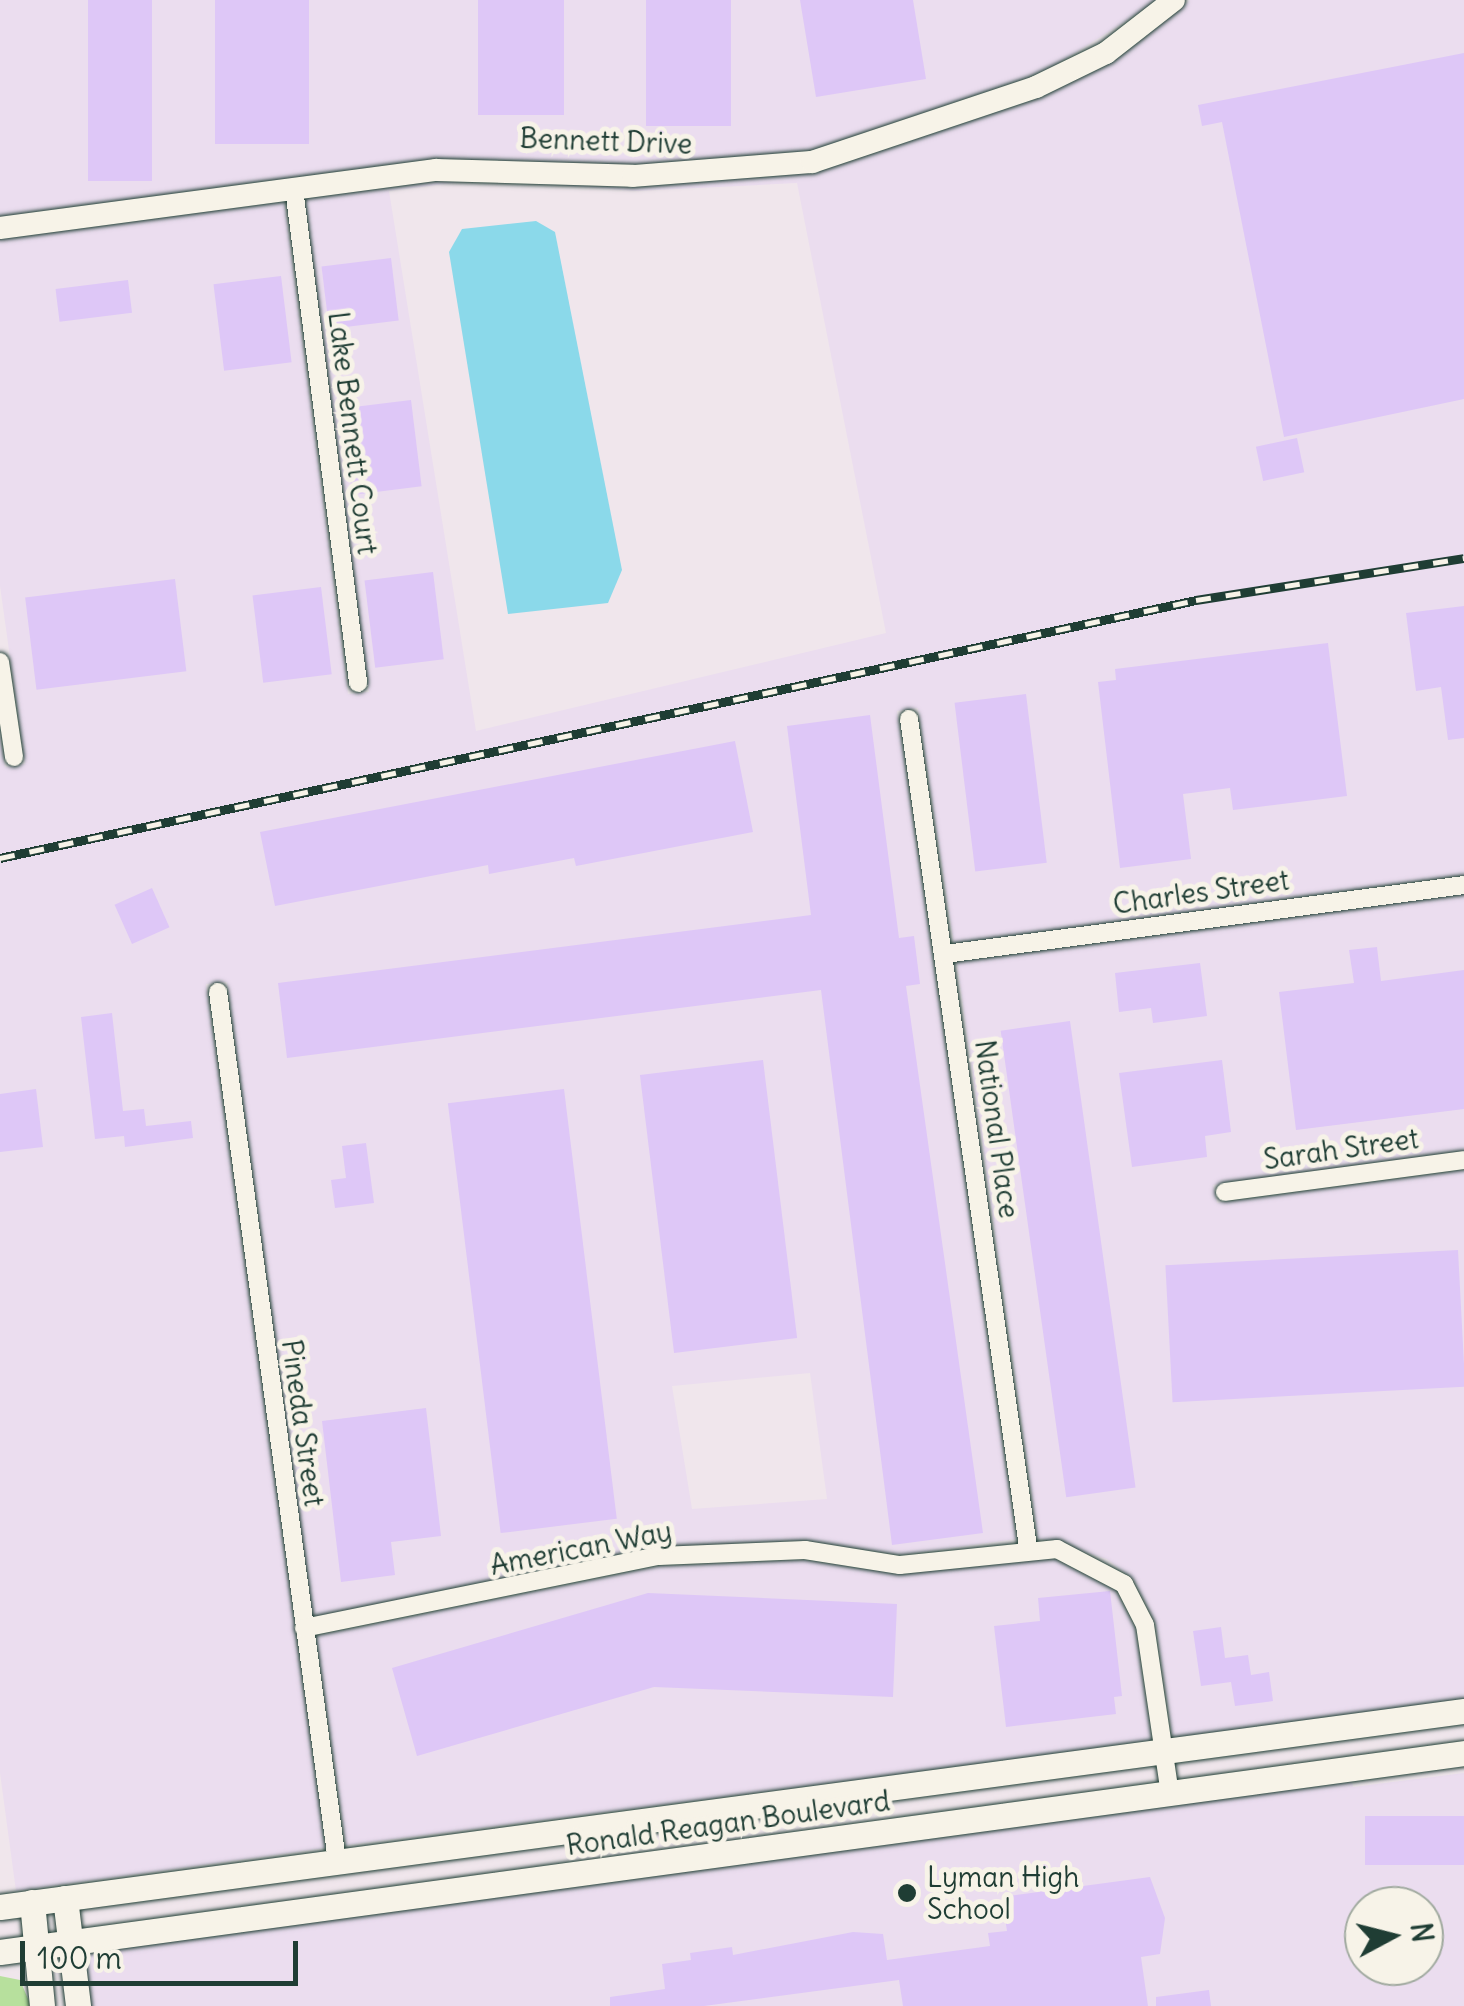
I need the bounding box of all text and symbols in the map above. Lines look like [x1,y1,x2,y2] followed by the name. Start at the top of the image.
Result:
[519,121,693,161] street label: Bennett Drive
[321,310,385,556] street label: Lake Bennett Court
[1111,863,1291,921] street label: Charles Street
[968,1038,1026,1220] street label: National Place
[1261,1121,1421,1177] street label: Sarah Street
[275,1337,331,1509] street label: Pineda Street
[487,1514,675,1582] street label: American Way
[564,1784,892,1862] street label: Ronald Reagan Boulevard
[927,1860,1079,1926] place label: Lyman High School
[896,1882,918,1904] marker: Lyman High School
[1344,1886,1444,1986] north arrow
[25,1921,302,1983] scale bar
[1403,1921,1441,1944] text: N
[37,1939,122,1977] text: 100 m

